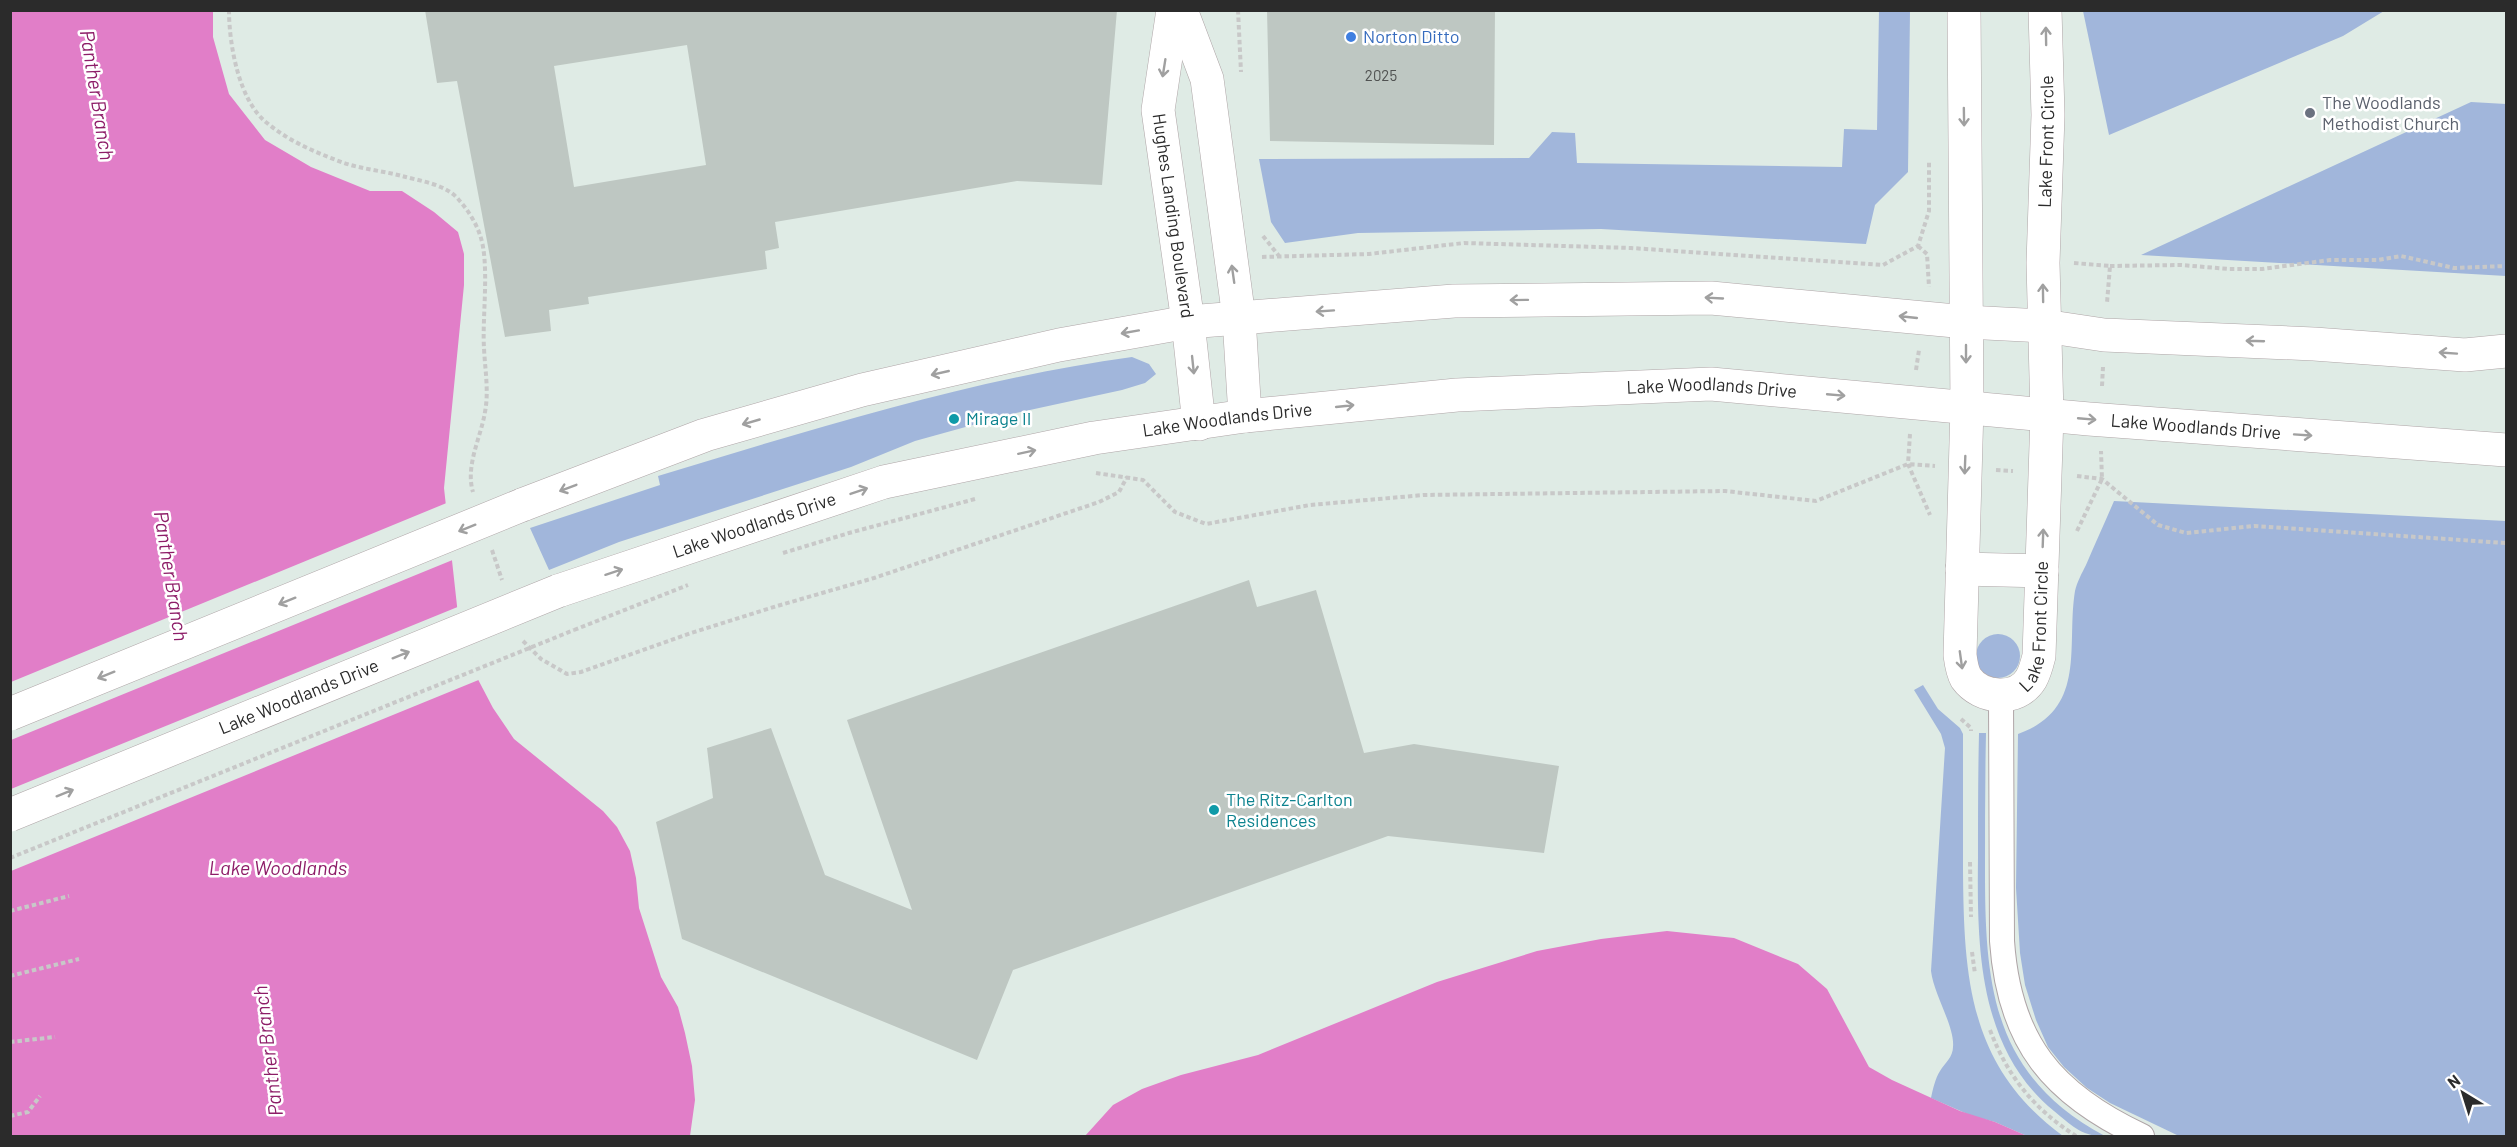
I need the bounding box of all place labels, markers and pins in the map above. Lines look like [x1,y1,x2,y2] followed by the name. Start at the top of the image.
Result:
[1363,25,1460,47] place label: Norton Ditto
[1344,30,1358,44] marker: Norton Ditto
[2322,91,2459,134] place label: The Woodlands Methodist Church
[2303,106,2317,120] marker: The Woodlands Methodist Church
[966,407,1031,429] place label: Mirage II
[947,412,961,426] marker: Mirage II
[1226,788,1353,831] place label: The Ritz-Carlton Residences
[1207,803,1221,817] marker: The Ritz-Carlton Residences

